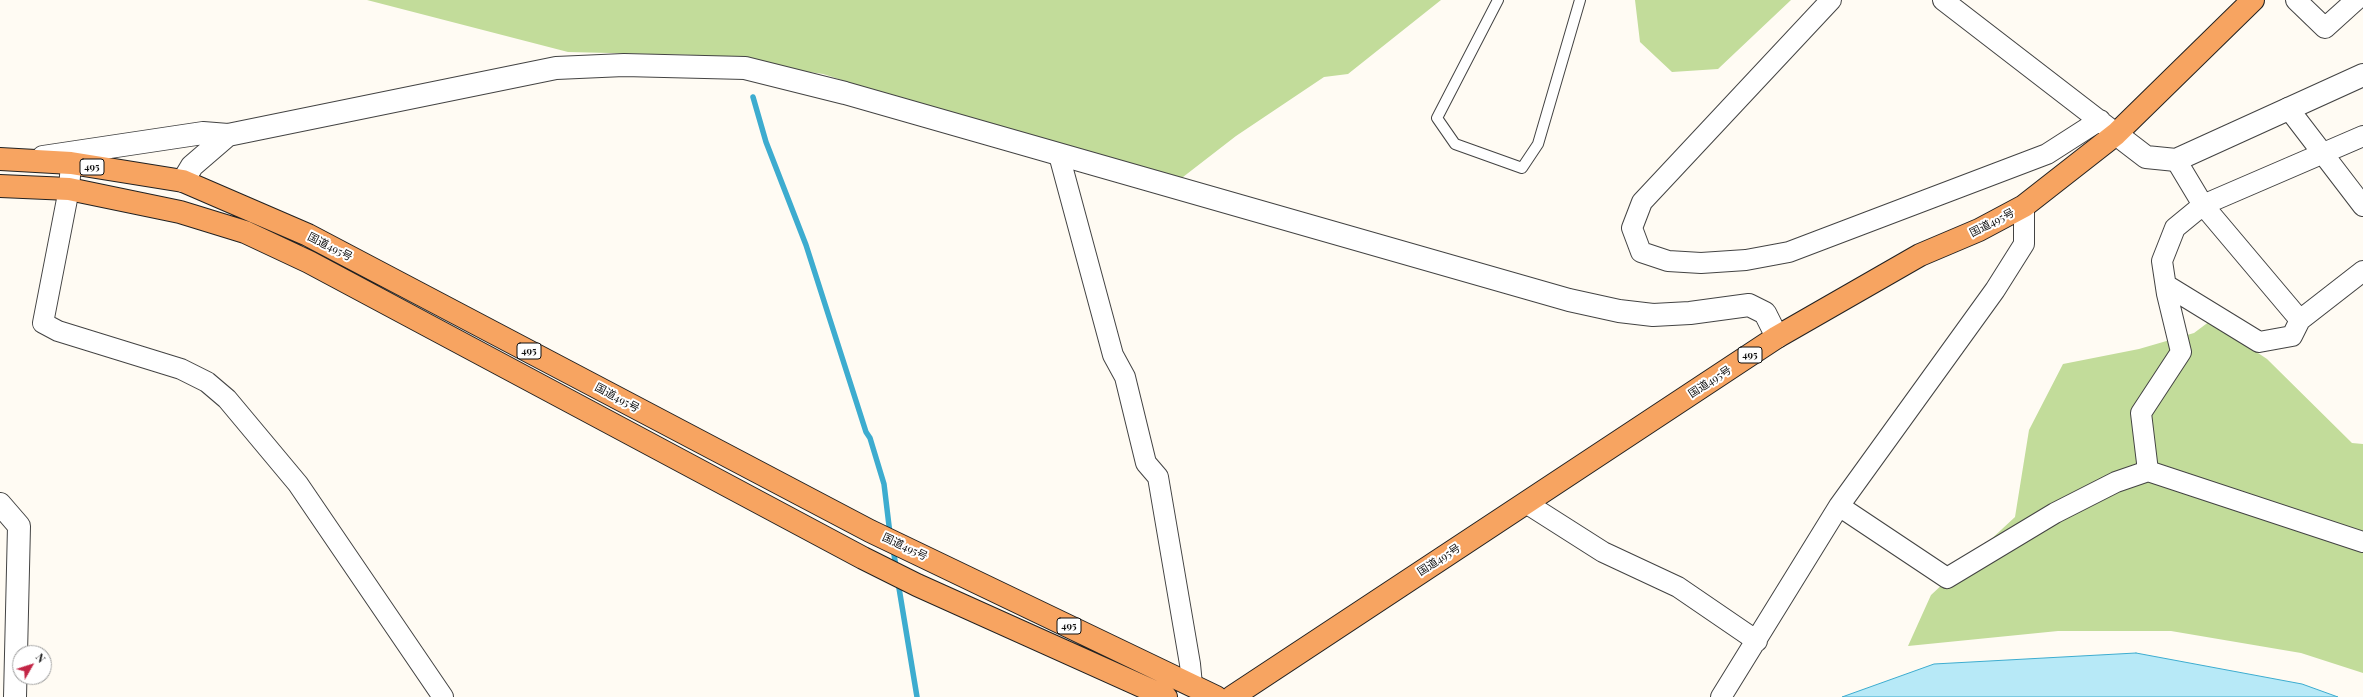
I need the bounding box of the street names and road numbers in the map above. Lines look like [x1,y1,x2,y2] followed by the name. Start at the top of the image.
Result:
[80,159,104,175] road number: 495
[1967,206,2017,240] street label: 国道495号
[305,230,355,264] street label: 国道495号
[517,343,541,359] road number: 495
[1738,347,1762,363] road number: 495
[1686,363,1734,401] street label: 国道495号
[592,381,642,415] street label: 国道495号
[880,531,930,563] street label: 国道495号
[1415,541,1463,579] street label: 国道495号
[1057,618,1081,634] road number: 495

